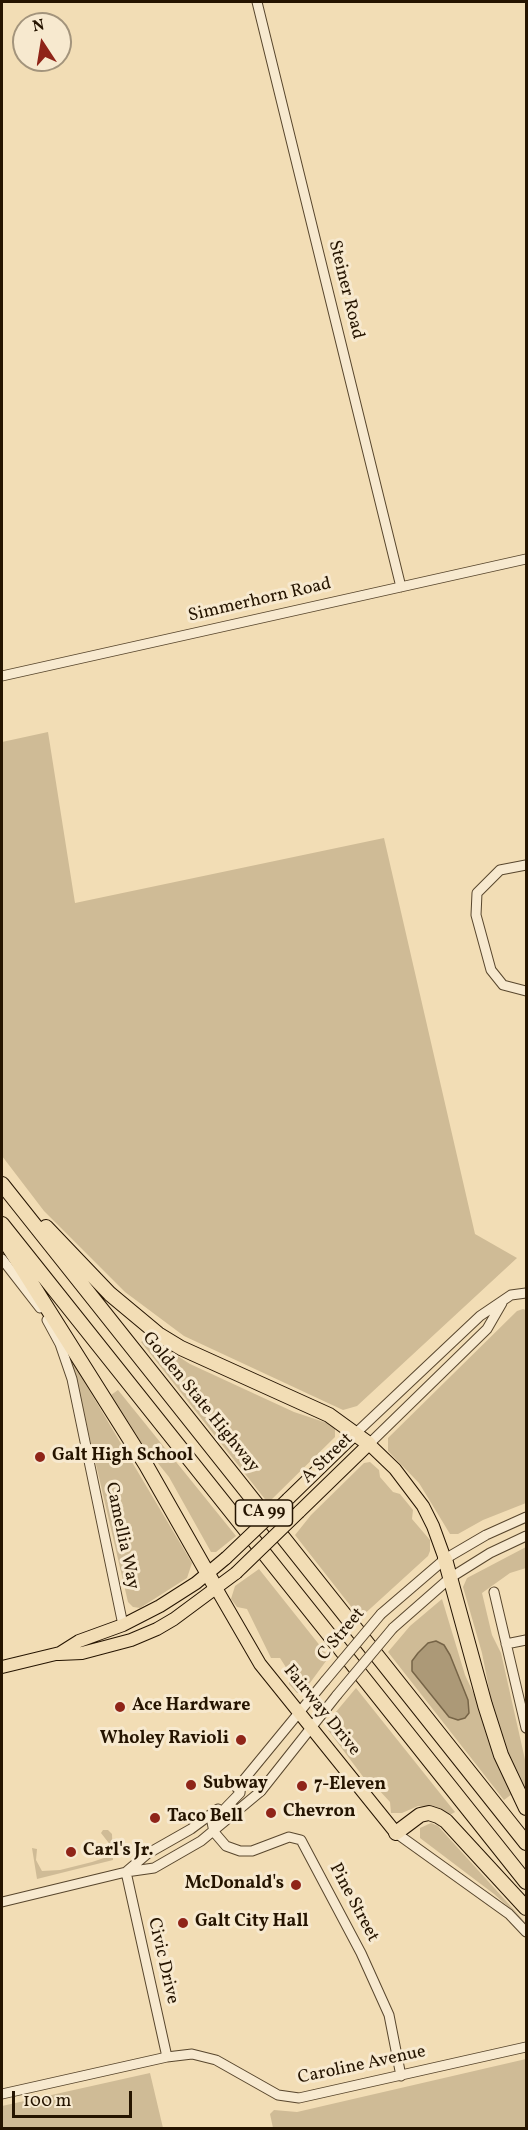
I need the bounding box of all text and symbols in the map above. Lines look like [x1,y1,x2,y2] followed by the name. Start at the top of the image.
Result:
[12,12,72,72] north arrow
[31,14,47,38] text: N
[322,238,368,342] street label: Steiner Road
[186,574,334,628] street label: Simmerhorn Road
[137,1328,263,1478] street label: Golden State Highway
[298,1429,358,1489] street label: A Street
[52,1446,193,1468] place label: Galt High School
[33,1450,47,1464] marker: Galt High School
[99,1481,143,1591] street label: Camellia Way
[236,1500,292,1526] road number: CA 99
[314,1604,370,1666] street label: C Street
[278,1661,364,1761] street label: Fairway Drive
[132,1696,250,1718] place label: Ace Hardware
[113,1700,127,1714] marker: Ace Hardware
[100,1729,229,1751] place label: Wholey Ravioli
[234,1733,248,1747] marker: Wholey Ravioli
[203,1774,268,1796] place label: Subway
[314,1775,386,1797] place label: 7-Eleven
[184,1778,198,1792] marker: Subway
[295,1779,309,1793] marker: 7-Eleven
[283,1802,356,1824] place label: Chevron
[264,1806,278,1820] marker: Chevron
[167,1807,243,1829] place label: Taco Bell
[148,1811,162,1825] marker: Taco Bell
[83,1841,154,1863] place label: Carl's Jr.
[64,1845,78,1859] marker: Carl's Jr.
[323,1860,383,1946] street label: Pine Street
[185,1874,284,1896] place label: McDonald's
[289,1878,303,1892] marker: McDonald's
[195,1912,309,1934] place label: Galt City Hall
[142,1916,182,2006] street label: Civic Drive
[176,1916,190,1930] marker: Galt City Hall
[296,2042,428,2090] street label: Caroline Avenue
[15,2079,135,2117] scale bar
[23,2089,72,2114] text: 100 m

